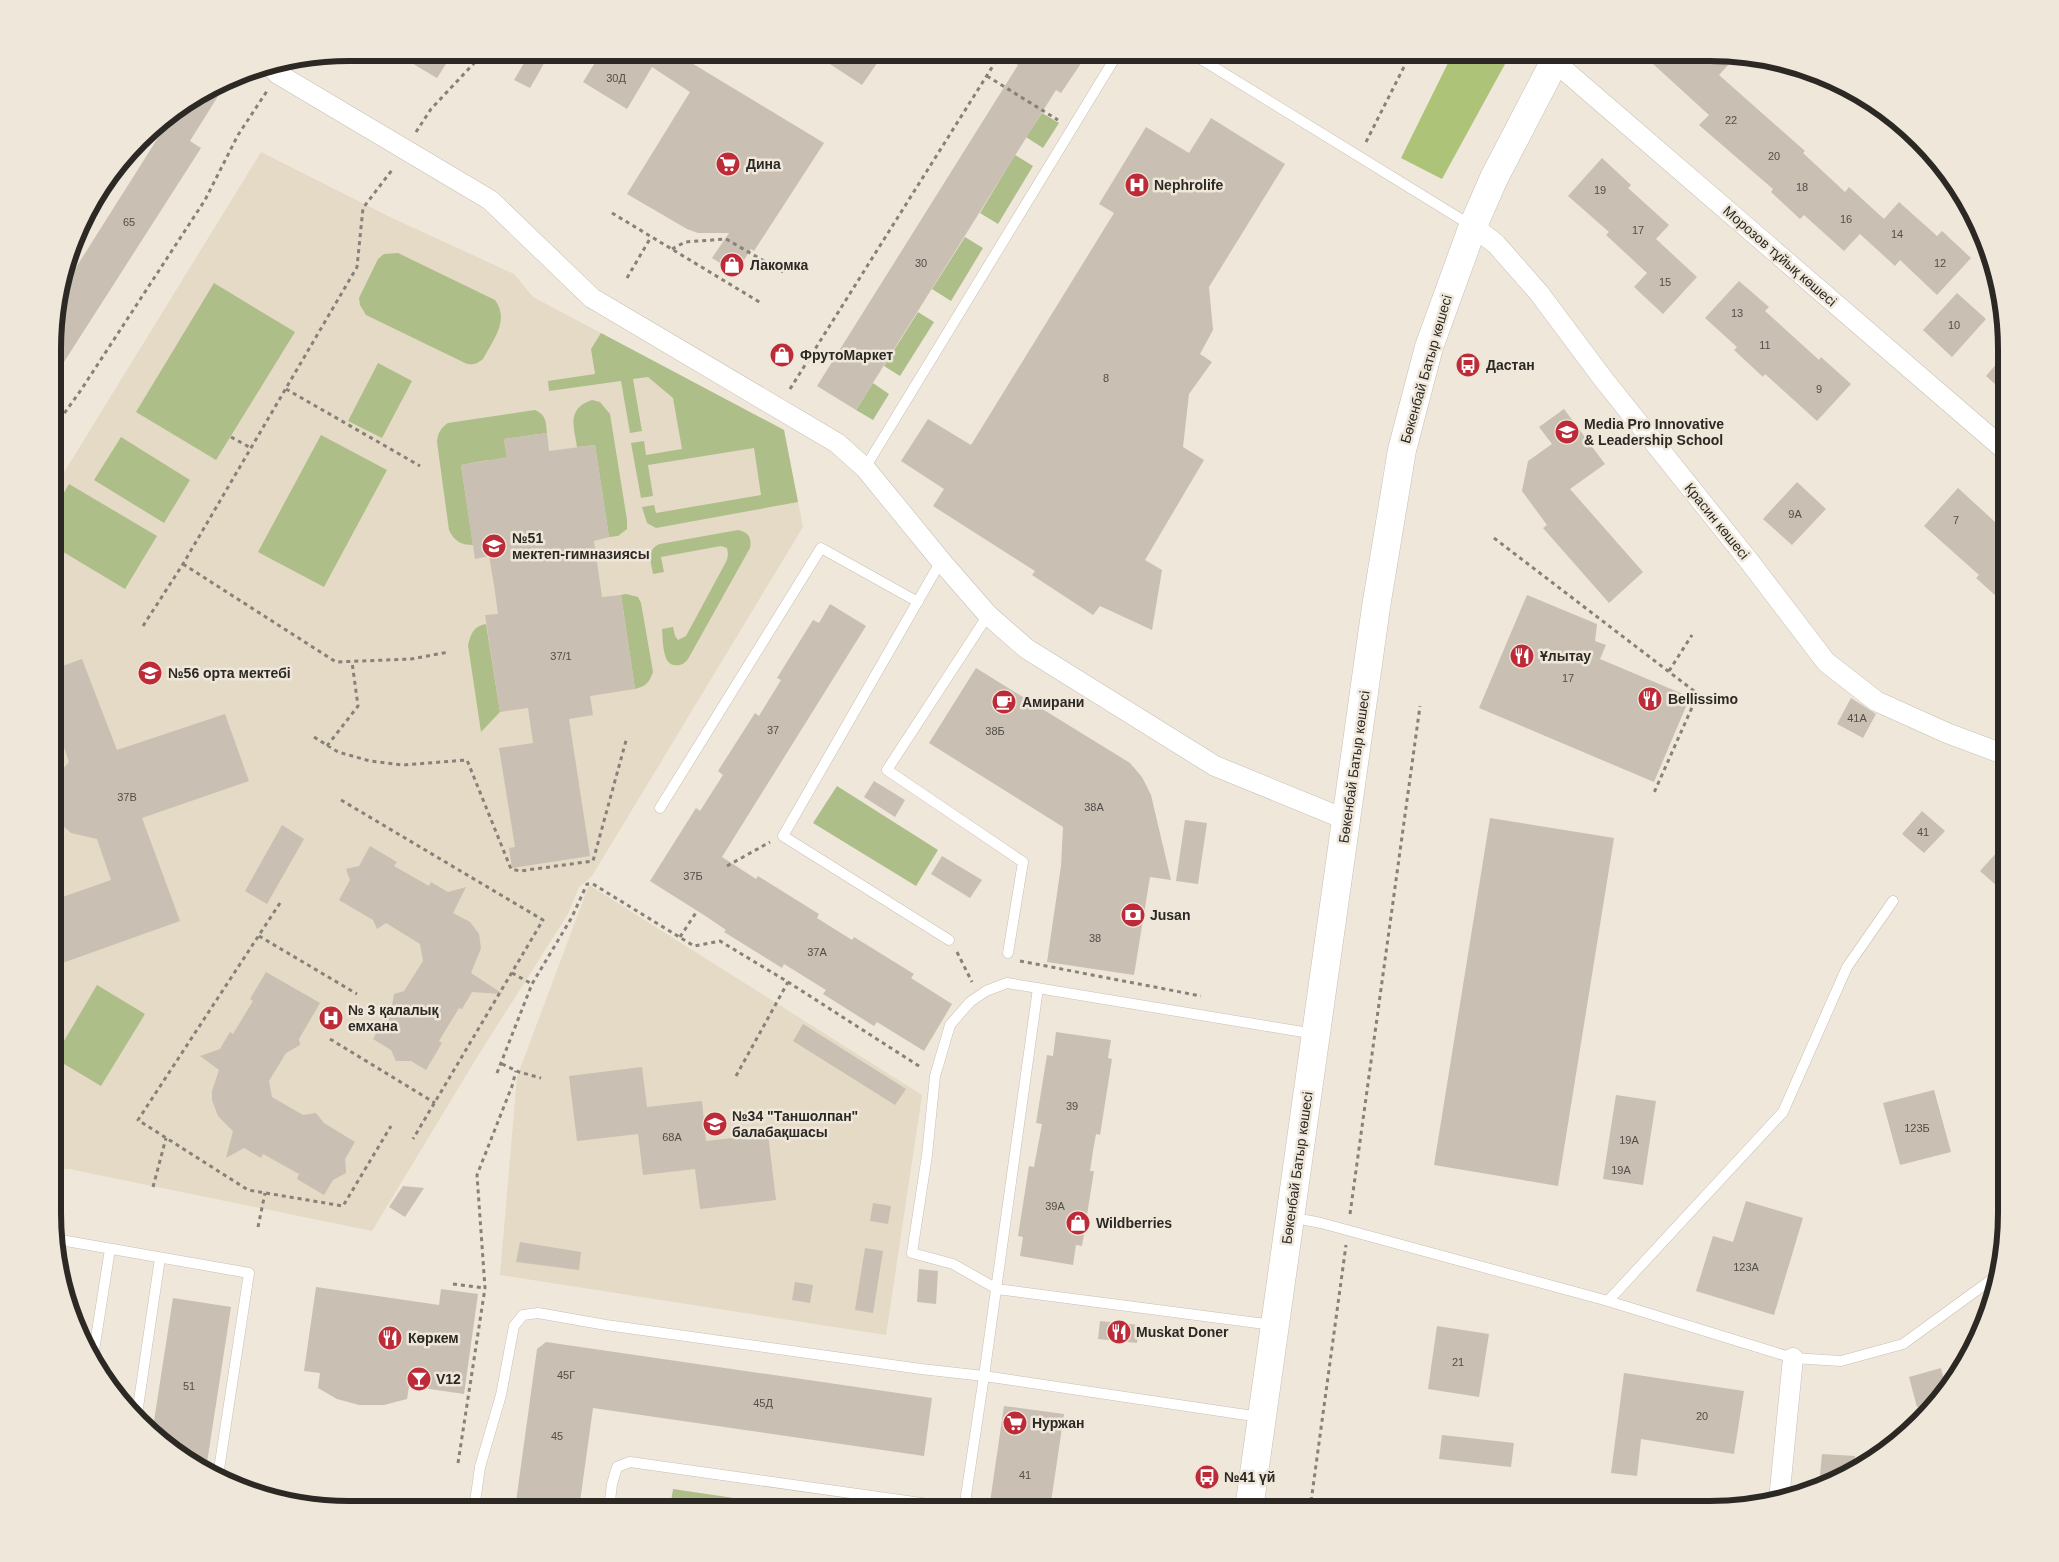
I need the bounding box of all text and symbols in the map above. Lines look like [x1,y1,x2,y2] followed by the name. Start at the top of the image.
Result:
[606,72,626,84] house number: 30Д
[1725,114,1737,126] house number: 22
[1768,150,1780,162] house number: 20
[715,151,741,177] supermarket icon: Дина
[746,156,781,172] place label: Дина
[1124,172,1150,198] hospital icon: Nephrolife
[1154,177,1223,193] place label: Nephrolife
[1796,181,1808,193] house number: 18
[1594,184,1606,196] house number: 19
[1720,202,1840,310] street label: Морозов тұйық көшесі
[1840,213,1852,225] house number: 16
[123,216,135,228] house number: 65
[1632,224,1644,236] house number: 17
[1891,228,1903,240] house number: 14
[719,252,745,278] shop icon: Лакомка
[750,257,809,273] place label: Лакомка
[915,257,927,269] house number: 30
[1934,257,1946,269] house number: 12
[1659,276,1671,288] house number: 15
[1397,293,1455,445] street label: Бөкенбай Батыр көшесі
[1731,307,1743,319] house number: 13
[1948,319,1960,331] house number: 10
[1759,339,1771,351] house number: 11
[769,342,795,368] shop icon: ФрутоМаркет
[800,347,893,363] place label: ФрутоМаркет
[1455,352,1481,378] bus stop icon: Дастан
[1486,357,1535,373] place label: Дастан
[1103,372,1109,384] house number: 8
[1816,383,1822,395] house number: 9
[1584,416,1724,448] place label: Media Pro Innovative & Leadership School
[1554,419,1580,445] school or university icon: Media Pro Innovative & Leadership School
[1681,480,1753,562] street label: Красин көшесі
[1788,508,1802,520] house number: 9А
[1953,514,1959,526] house number: 7
[512,530,650,562] place label: №51 мектеп-гимназиясы
[481,533,507,559] school or university icon: №51 мектеп-гимназиясы
[1509,643,1535,669] restaurant icon: Ұлытау
[1540,648,1591,664] place label: Ұлытау
[550,650,572,662] house number: 37/1
[137,660,163,686] school or university icon: №56 орта мектебі
[168,665,291,681] place label: №56 орта мектебі
[1562,672,1574,684] house number: 17
[1637,686,1663,712] restaurant icon: Bellissimo
[991,689,1017,715] cafe icon: Амирани
[1335,690,1373,844] street label: Бөкенбай Батыр көшесі
[1668,691,1738,707] place label: Bellissimo
[1022,694,1084,710] place label: Амирани
[1847,712,1867,724] house number: 41А
[767,724,779,736] house number: 37
[985,725,1005,737] house number: 38Б
[117,791,137,803] house number: 37В
[1084,801,1104,813] house number: 38А
[1917,826,1929,838] house number: 41
[683,870,703,882] house number: 37Б
[1120,902,1146,928] bank icon: Jusan
[1150,907,1190,923] place label: Jusan
[1089,932,1101,944] house number: 38
[807,946,827,958] house number: 37А
[348,1002,439,1034] place label: № 3 қалалық емхана
[318,1005,344,1031] hospital icon: № 3 қалалық емхана
[1278,1091,1316,1245] street label: Бөкенбай Батыр көшесі
[1066,1100,1078,1112] house number: 39
[732,1108,858,1140] place label: №34 "Таншолпан" балабақшасы
[702,1111,728,1137] school or university icon: №34 "Таншолпан" балабақшасы
[1904,1122,1930,1134] house number: 123Б
[662,1131,682,1143] house number: 68А
[1619,1134,1639,1146] house number: 19А
[1611,1164,1631,1176] house number: 19А
[1045,1200,1065,1212] house number: 39А
[1065,1210,1091,1236] shop icon: Wildberries
[1096,1215,1172,1231] place label: Wildberries
[1733,1261,1760,1273] house number: 123А
[1106,1319,1132,1345] restaurant icon: Muskat Doner
[1136,1324,1229,1340] place label: Muskat Doner
[377,1325,403,1351] restaurant icon: Көркем
[408,1330,459,1346] place label: Көркем
[1452,1356,1464,1368] house number: 21
[406,1366,432,1392] bar icon: V12
[557,1369,575,1381] house number: 45Г
[436,1371,461,1387] place label: V12
[183,1380,195,1392] house number: 51
[753,1397,773,1409] house number: 45Д
[1002,1410,1028,1436] supermarket icon: Нуржан
[1696,1410,1708,1422] house number: 20
[1032,1415,1084,1431] place label: Нуржан
[551,1430,563,1442] house number: 45
[1194,1464,1220,1490] bus stop icon: №41 үй
[1019,1469,1031,1481] house number: 41
[1224,1469,1275,1485] place label: №41 үй

